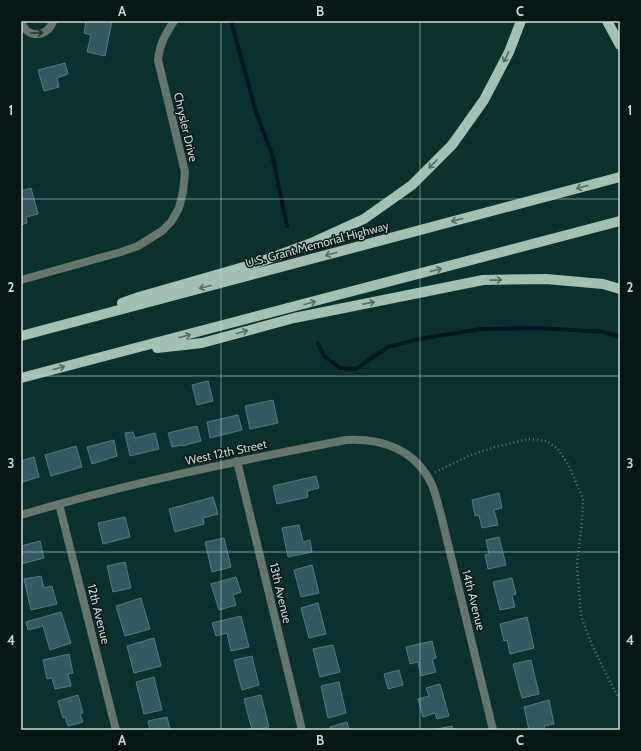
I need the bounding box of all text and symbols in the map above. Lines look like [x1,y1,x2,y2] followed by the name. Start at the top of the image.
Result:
[118,3,127,19] text: A
[316,3,324,19] text: B
[516,3,524,19] text: C
[30,29,43,37] one-way arrow
[502,51,509,63] one-way arrow
[171,91,201,163] street label: Chrysler Drive
[9,102,13,118] text: 1
[628,102,632,118] text: 1
[428,159,438,169] one-way arrow
[576,184,589,191] one-way arrow
[450,217,463,225] one-way arrow
[244,218,390,270] street label: U.S. Grant Memorial Highway
[325,251,338,258] one-way arrow
[429,266,442,273] one-way arrow
[489,276,502,284] one-way arrow
[8,279,15,295] text: 2
[627,279,634,295] text: 2
[199,284,212,291] one-way arrow
[304,299,317,306] one-way arrow
[362,299,375,307] one-way arrow
[235,328,248,335] one-way arrow
[178,331,191,339] one-way arrow
[52,364,65,371] one-way arrow
[184,436,268,468] street label: West 12th Street
[7,455,15,471] text: 3
[626,455,634,471] text: 3
[267,561,295,625] street label: 13th Avenue
[459,568,489,632] street label: 14th Avenue
[84,582,114,646] street label: 12th Avenue
[7,632,15,648] text: 4
[626,632,634,648] text: 4
[118,732,127,748] text: A
[316,732,324,748] text: B
[516,732,524,748] text: C

